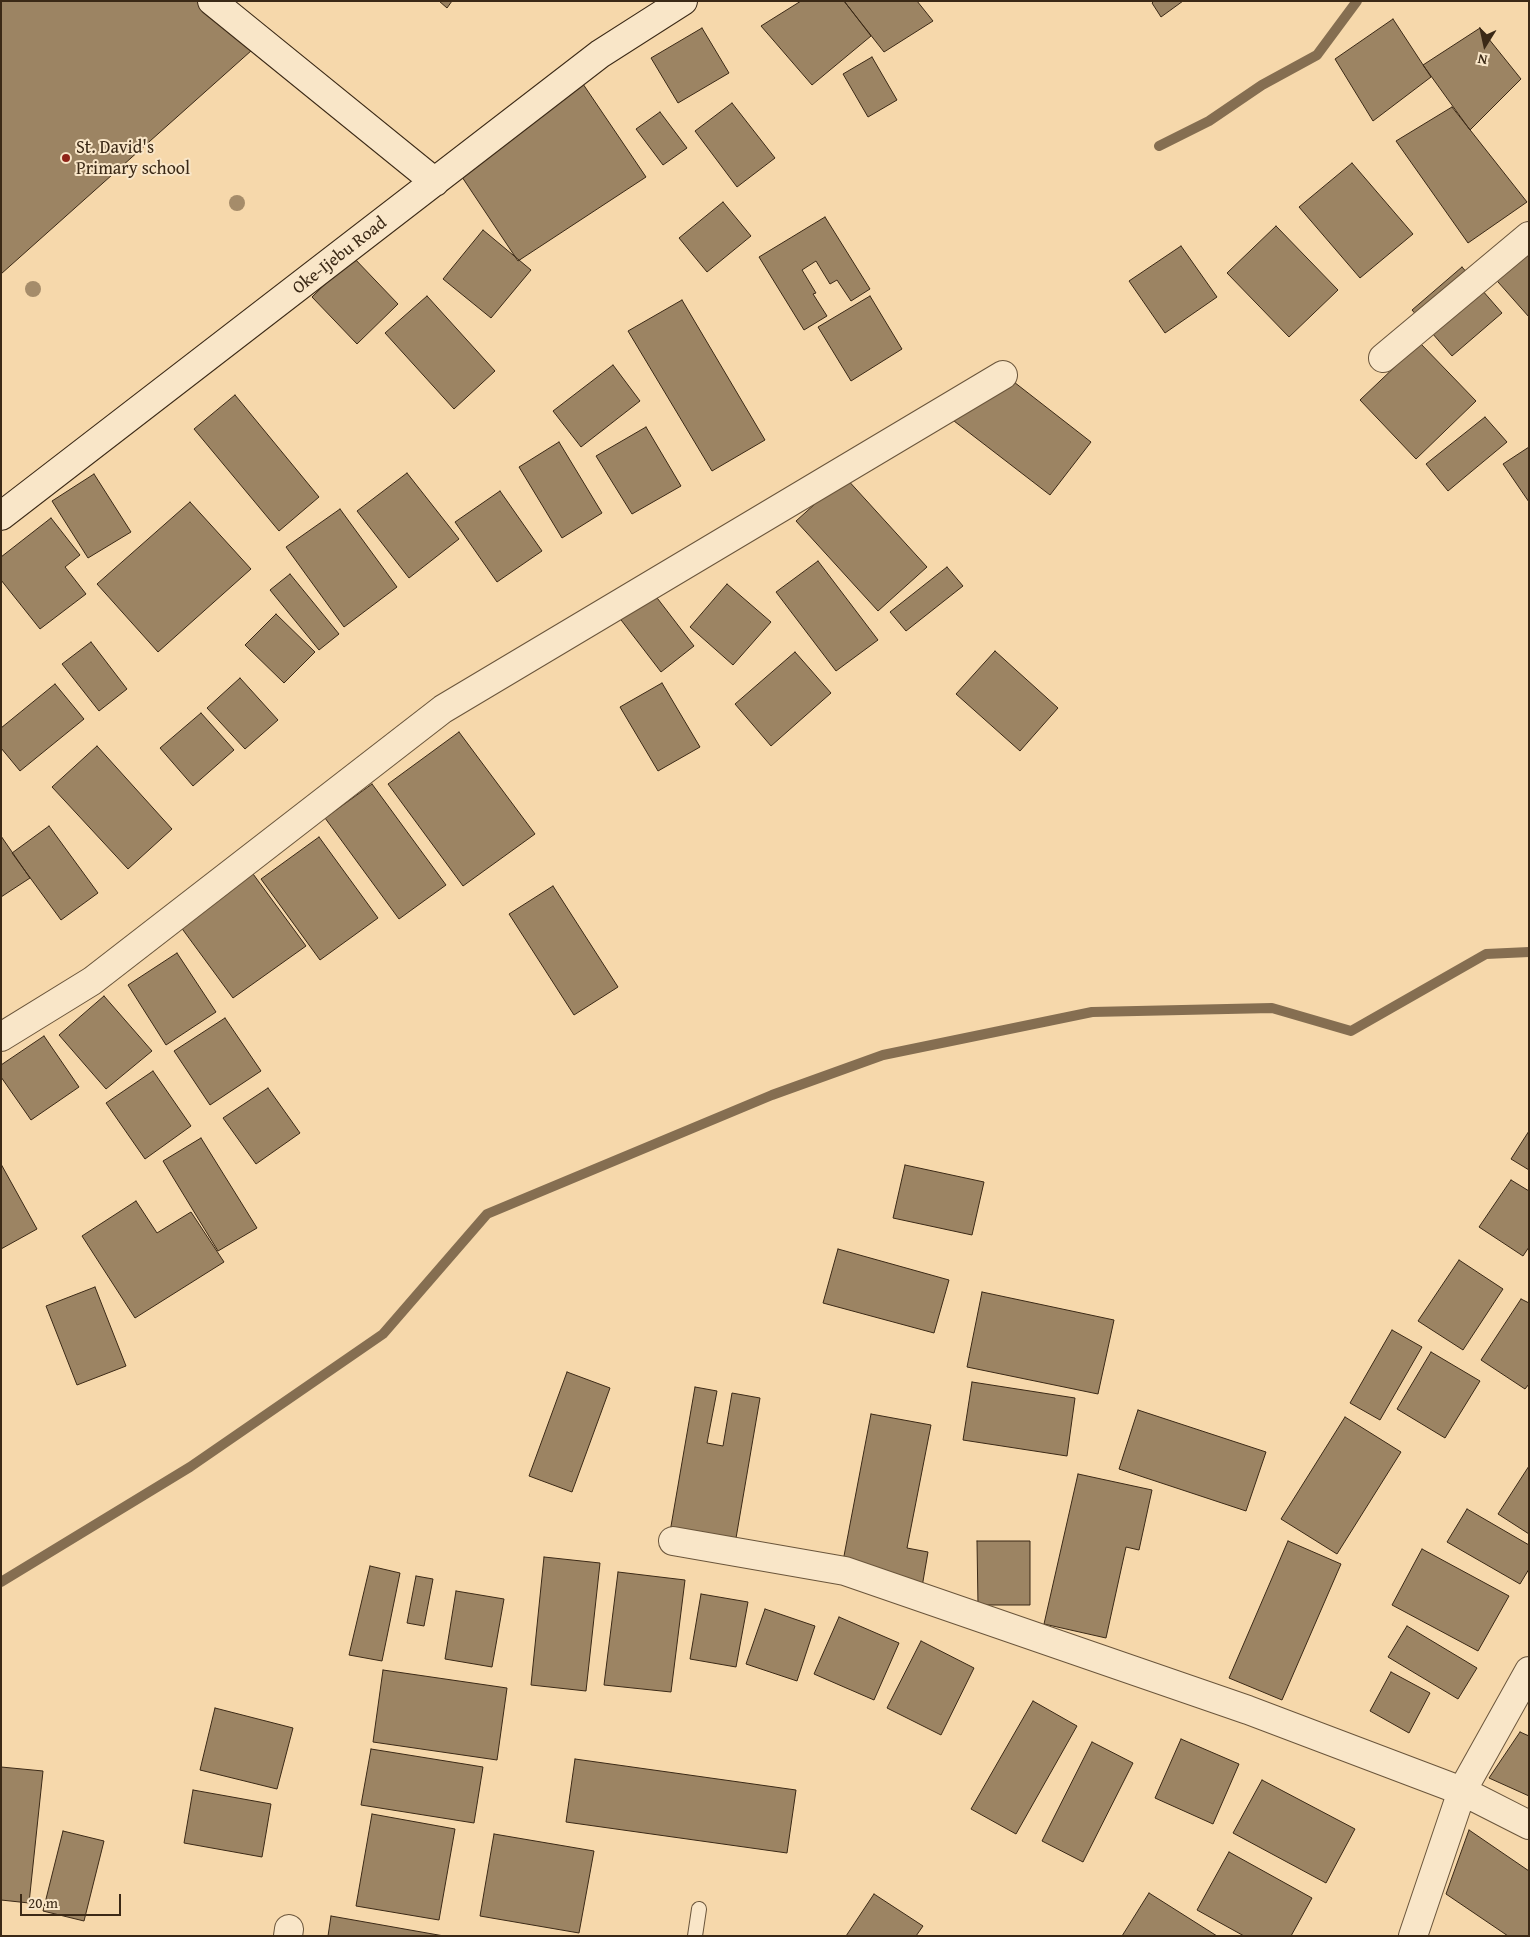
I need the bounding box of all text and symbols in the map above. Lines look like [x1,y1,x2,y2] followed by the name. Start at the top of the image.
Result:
[1460,20,1510,70] north arrow
[1476,49,1489,70] text: N
[76,137,190,180] place label: St. David's Primary school
[60,152,72,164] marker: St. David's Primary school
[288,212,392,300] street label: Oke-Ijebu Road
[22,1884,124,1916] scale bar
[28,1892,58,1913] text: 20 m

